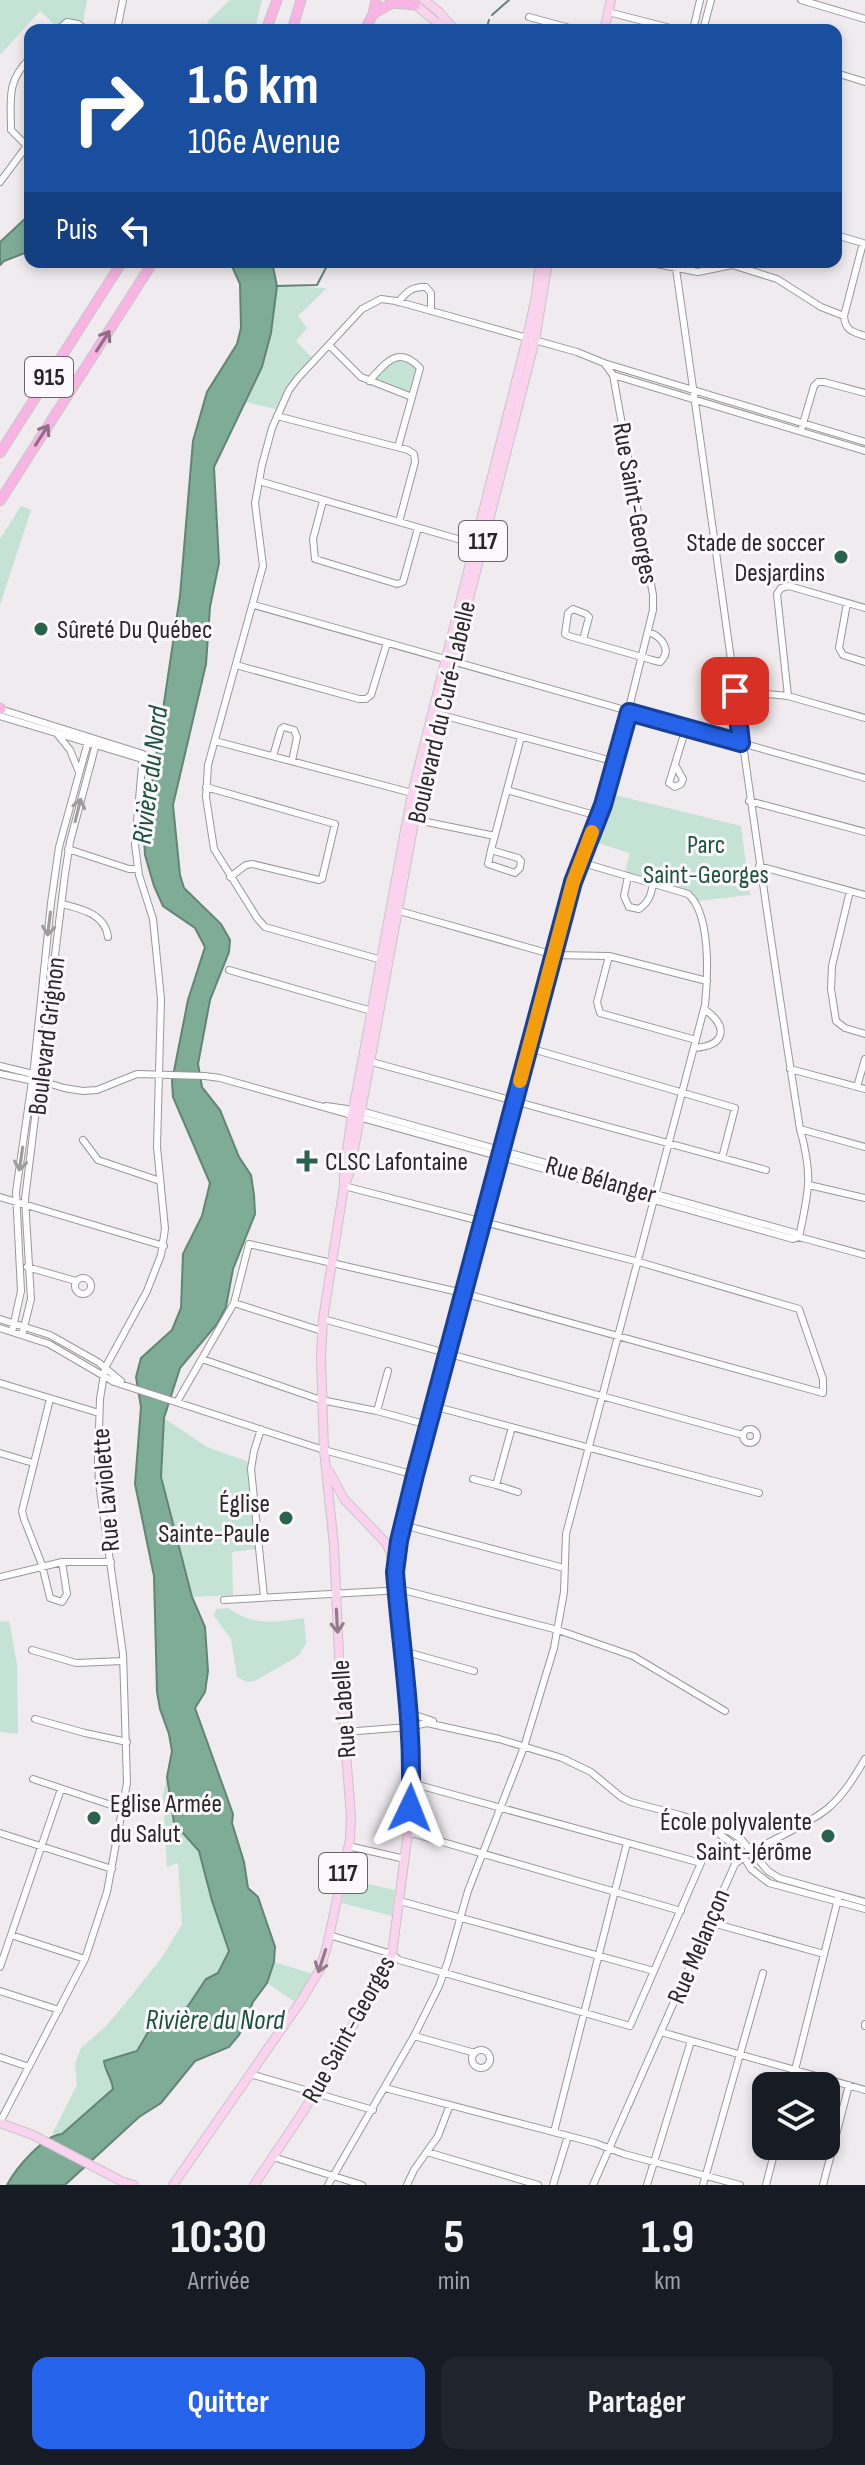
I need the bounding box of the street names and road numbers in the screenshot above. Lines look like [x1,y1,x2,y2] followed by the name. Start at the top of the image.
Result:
[25,357,73,397] road number: 915
[605,420,664,586] street label: Rue Saint-Georges
[459,521,507,561] road number: 117
[402,598,483,827] street label: Boulevard du Curé-Labelle
[22,955,73,1117] street label: Boulevard Grignon
[542,1150,660,1211] street label: Rue Bélanger
[86,1427,127,1553] street label: Rue Laviolette
[326,1659,363,1759] street label: Rue Labelle
[319,1853,367,1893] road number: 117
[661,1885,737,2009] street label: Rue Melançon
[296,1951,402,2109] street label: Rue Saint-Georges

